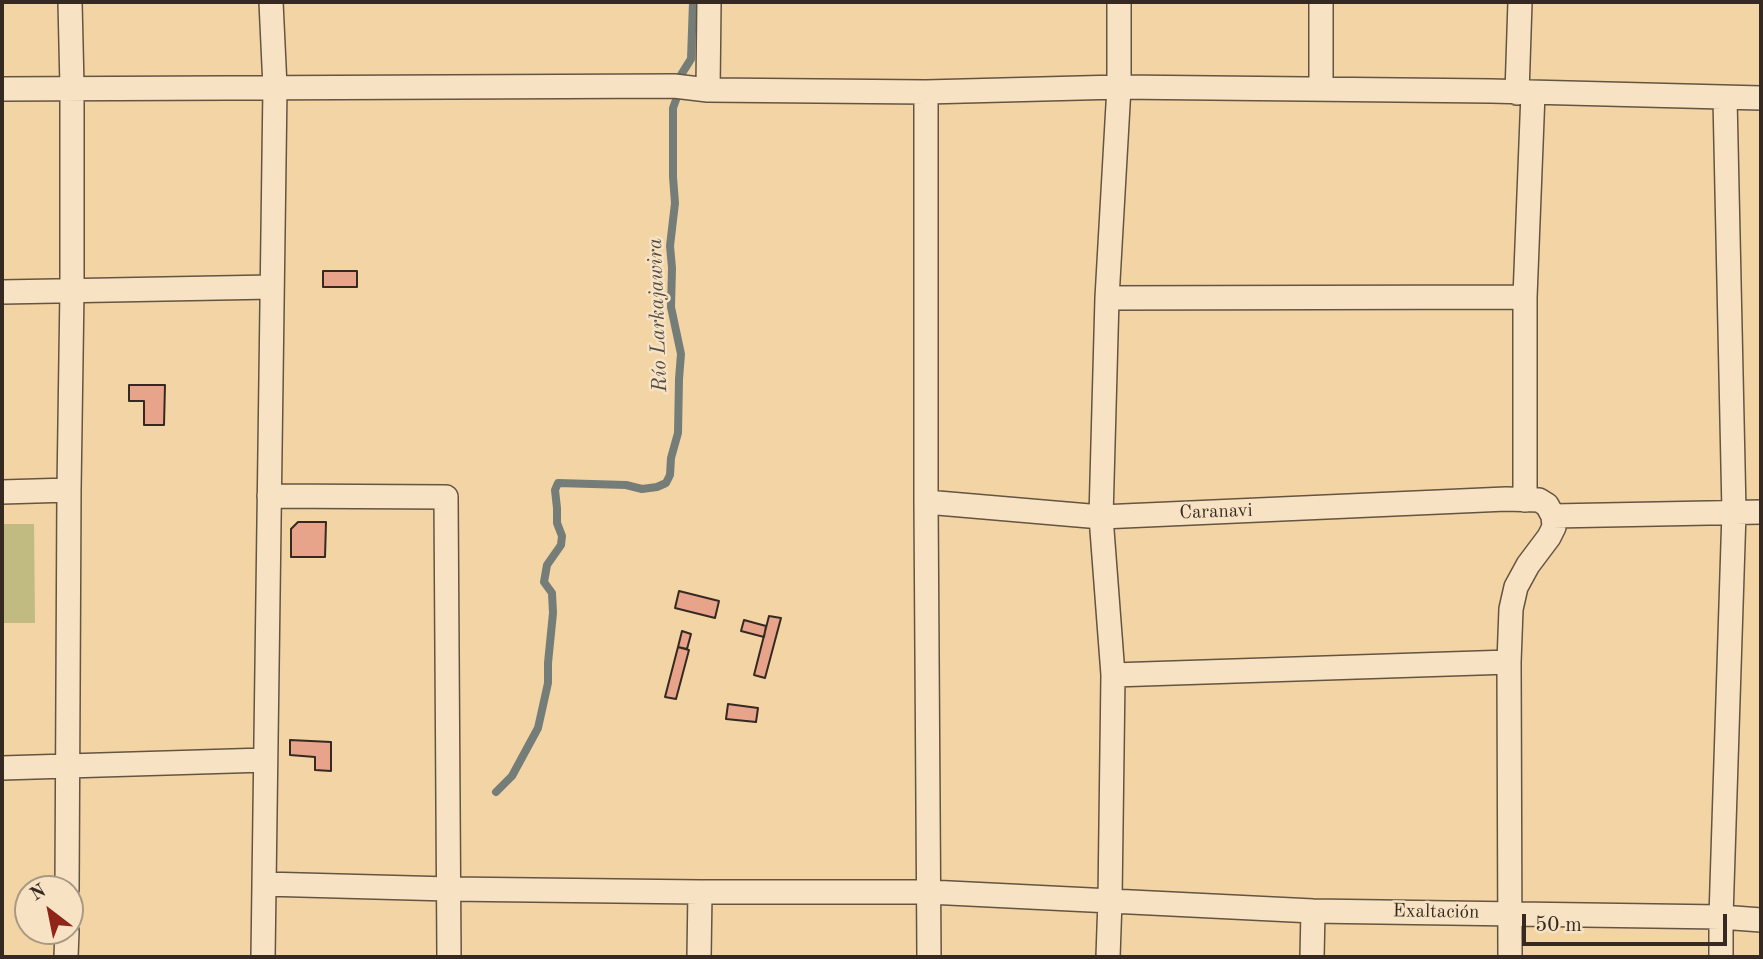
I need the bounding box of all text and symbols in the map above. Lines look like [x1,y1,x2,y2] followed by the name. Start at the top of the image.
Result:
[643,237,673,393] water label: Río Larkajawira
[1179,499,1253,525] street label: Caranavi
[14,875,84,945] north arrow
[27,882,50,905] text: N
[1392,900,1480,924] street label: Exaltación
[1525,900,1730,944] scale bar
[1535,915,1582,936] text: 50 m

